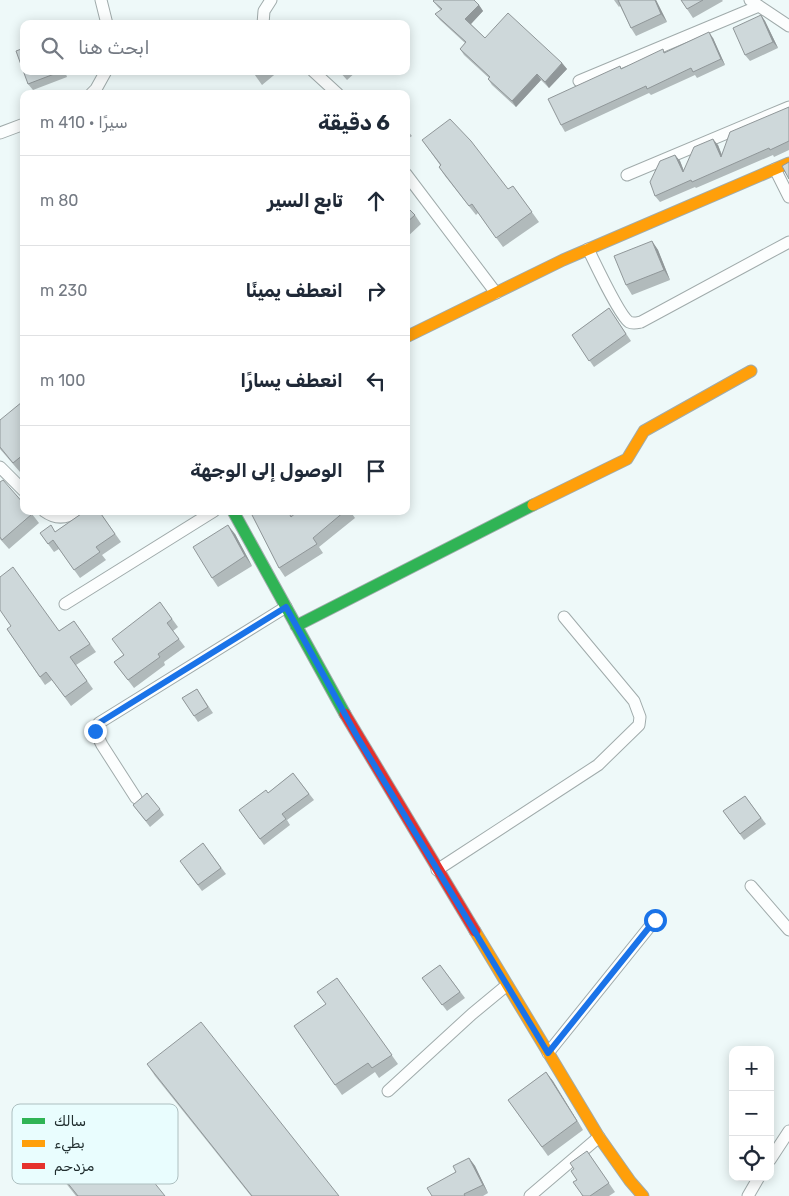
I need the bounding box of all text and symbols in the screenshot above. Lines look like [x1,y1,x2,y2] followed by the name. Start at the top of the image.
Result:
[20,20,410,75] search box
[38,34,66,62] icon: search
[78,36,150,59] text: ابحث هنا
[318,110,390,135] text: 6 دقيقة
[40,113,128,132] text: سيرًا · 410 m
[362,187,390,215] icon: ahead
[267,189,343,212] text: تابع السير
[40,191,79,210] text: 80 m
[362,277,390,305] icon: right
[246,279,343,302] text: انعطف يمينًا
[40,281,87,300] text: 230 m
[362,367,390,395] icon: left
[240,369,343,392] text: انعطف يسارًا
[40,371,85,390] text: 100 m
[362,457,390,485] icon: arrive
[190,459,343,482] text: الوصول إلى الوجهة
[84,720,107,743] route end
[644,909,667,932] route start
[729,1046,774,1181] map controls
[729,1046,774,1091] button: +
[729,1091,774,1136] button: −
[12,1104,178,1184] legend
[54,1113,86,1130] text: سالك
[54,1135,85,1154] text: بطيء
[729,1136,774,1181] button: locate
[54,1158,94,1175] text: مزدحم

